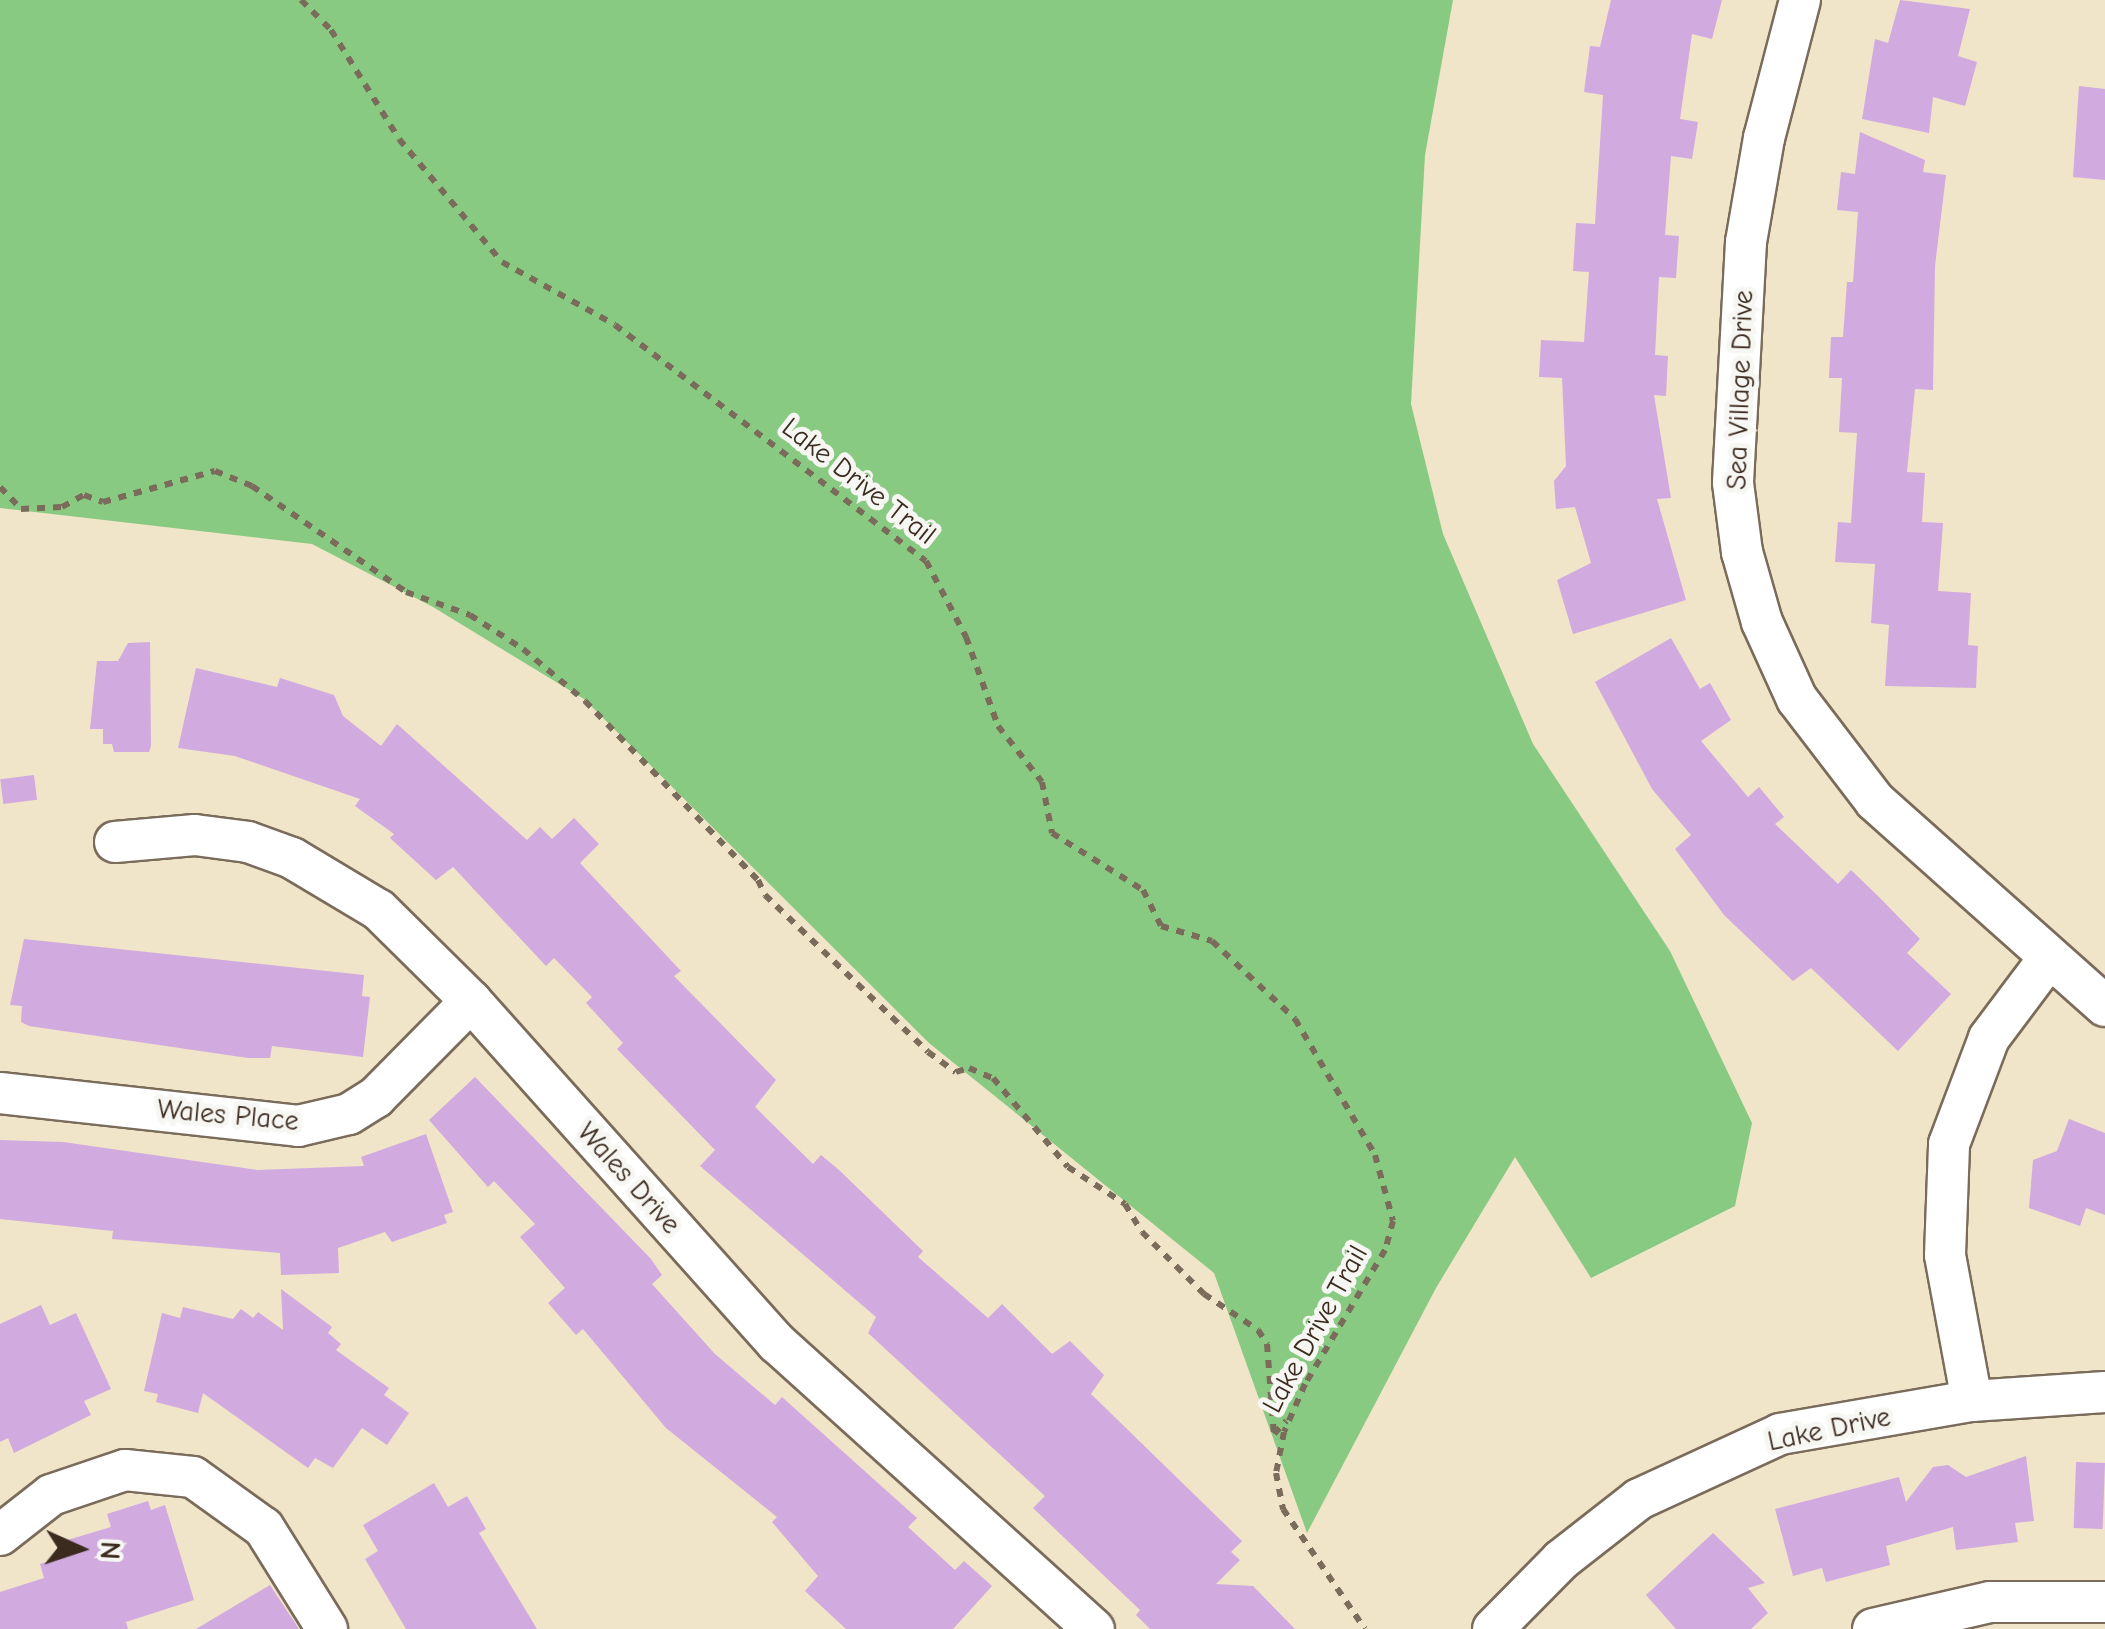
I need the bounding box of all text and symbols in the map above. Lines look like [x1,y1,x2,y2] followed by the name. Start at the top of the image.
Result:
[1720,290,1760,490] street label: Sea Village Drive
[775,410,943,552] street label: Lake Drive Trail
[156,1092,300,1138] street label: Wales Place
[570,1115,688,1241] street label: Wales Drive
[1255,1239,1375,1419] street label: Lake Drive Trail
[1765,1400,1893,1458] street label: Lake Drive
[30,1499,130,1599] north arrow
[94,1541,126,1561] text: N

